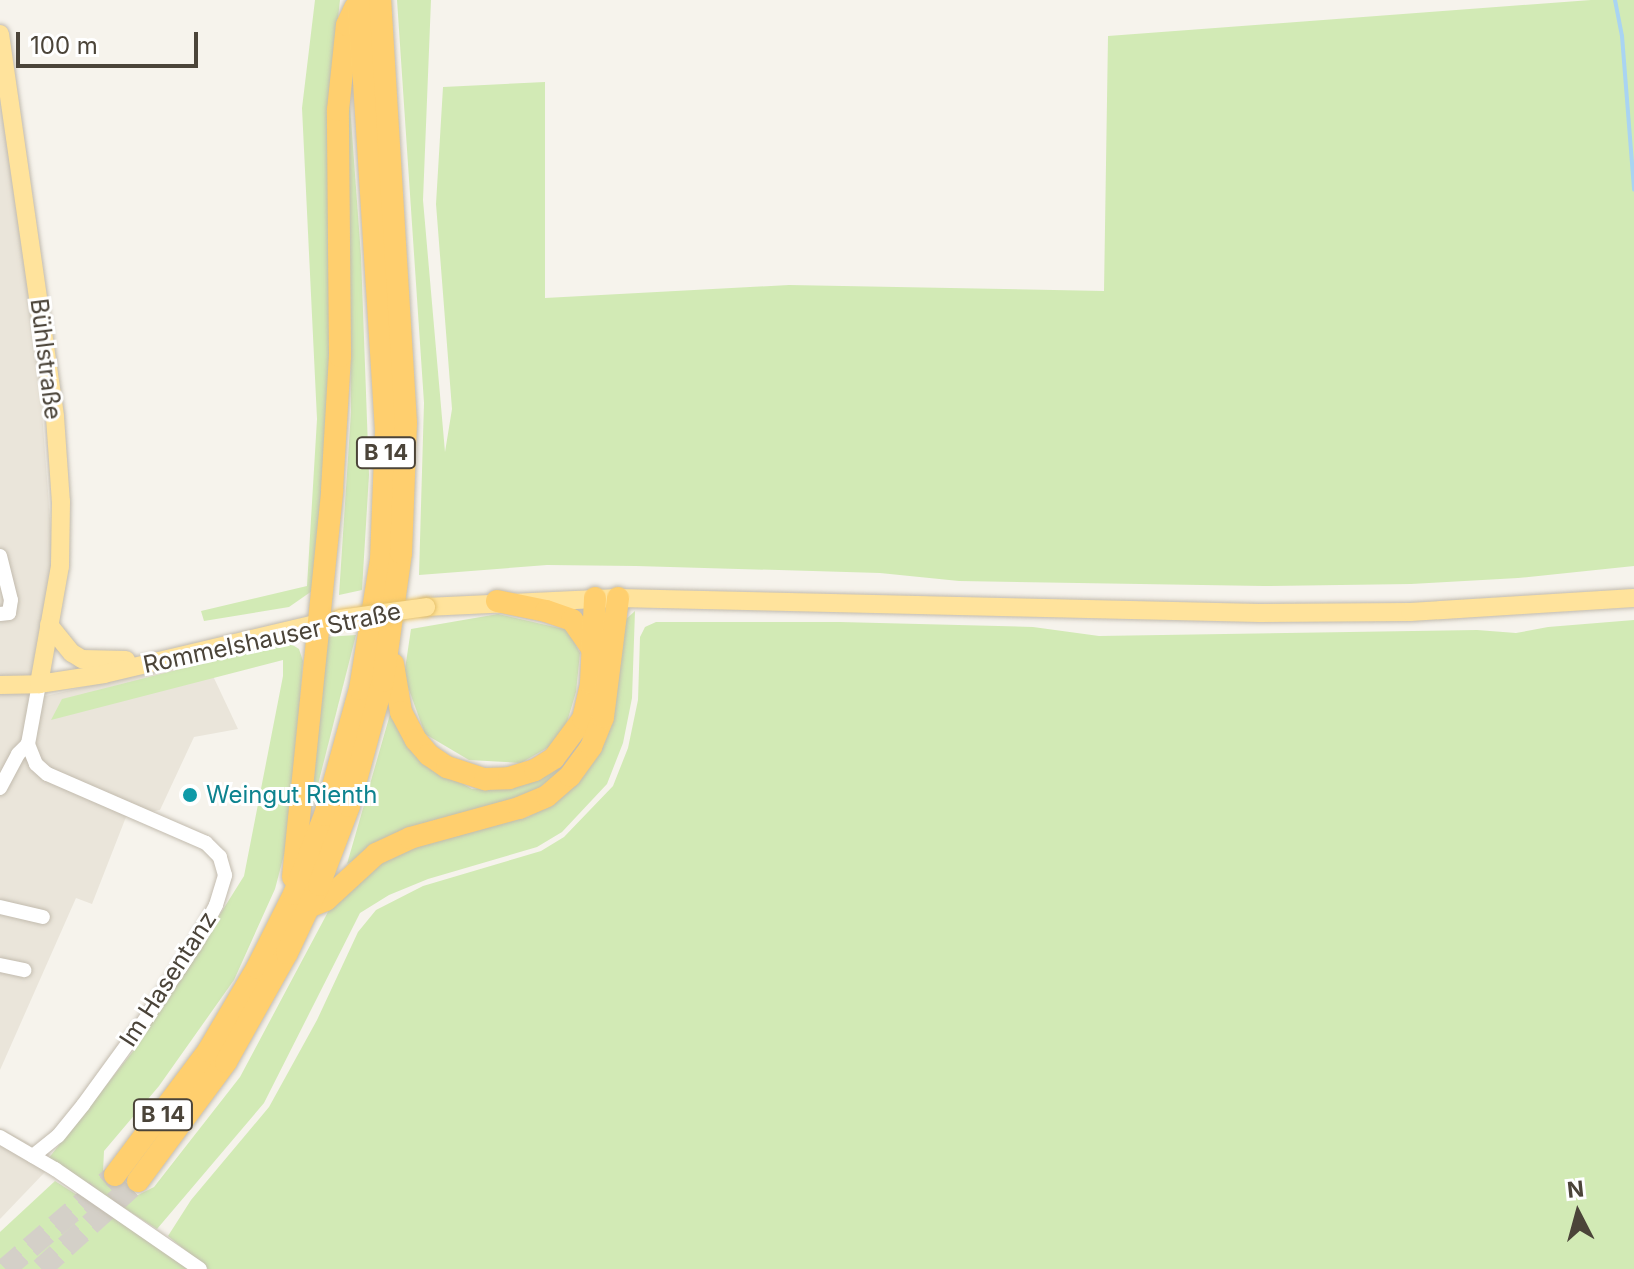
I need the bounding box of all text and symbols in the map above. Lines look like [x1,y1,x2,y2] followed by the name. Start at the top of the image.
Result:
[20,16,202,66] scale bar
[30,31,98,60] text: 100 m
[24,297,68,421] street label: Bühlstraße
[354,435,418,471] road number: B 14
[140,597,404,679] street label: Rommelshauser Straße
[206,781,377,809] place label: Weingut Rienth
[181,786,199,804] marker: Weingut Rienth
[114,906,222,1052] street label: Im Hasentanz
[131,1097,195,1133] road number: B 14
[1538,1173,1618,1253] north arrow
[1566,1175,1585,1203] text: N

